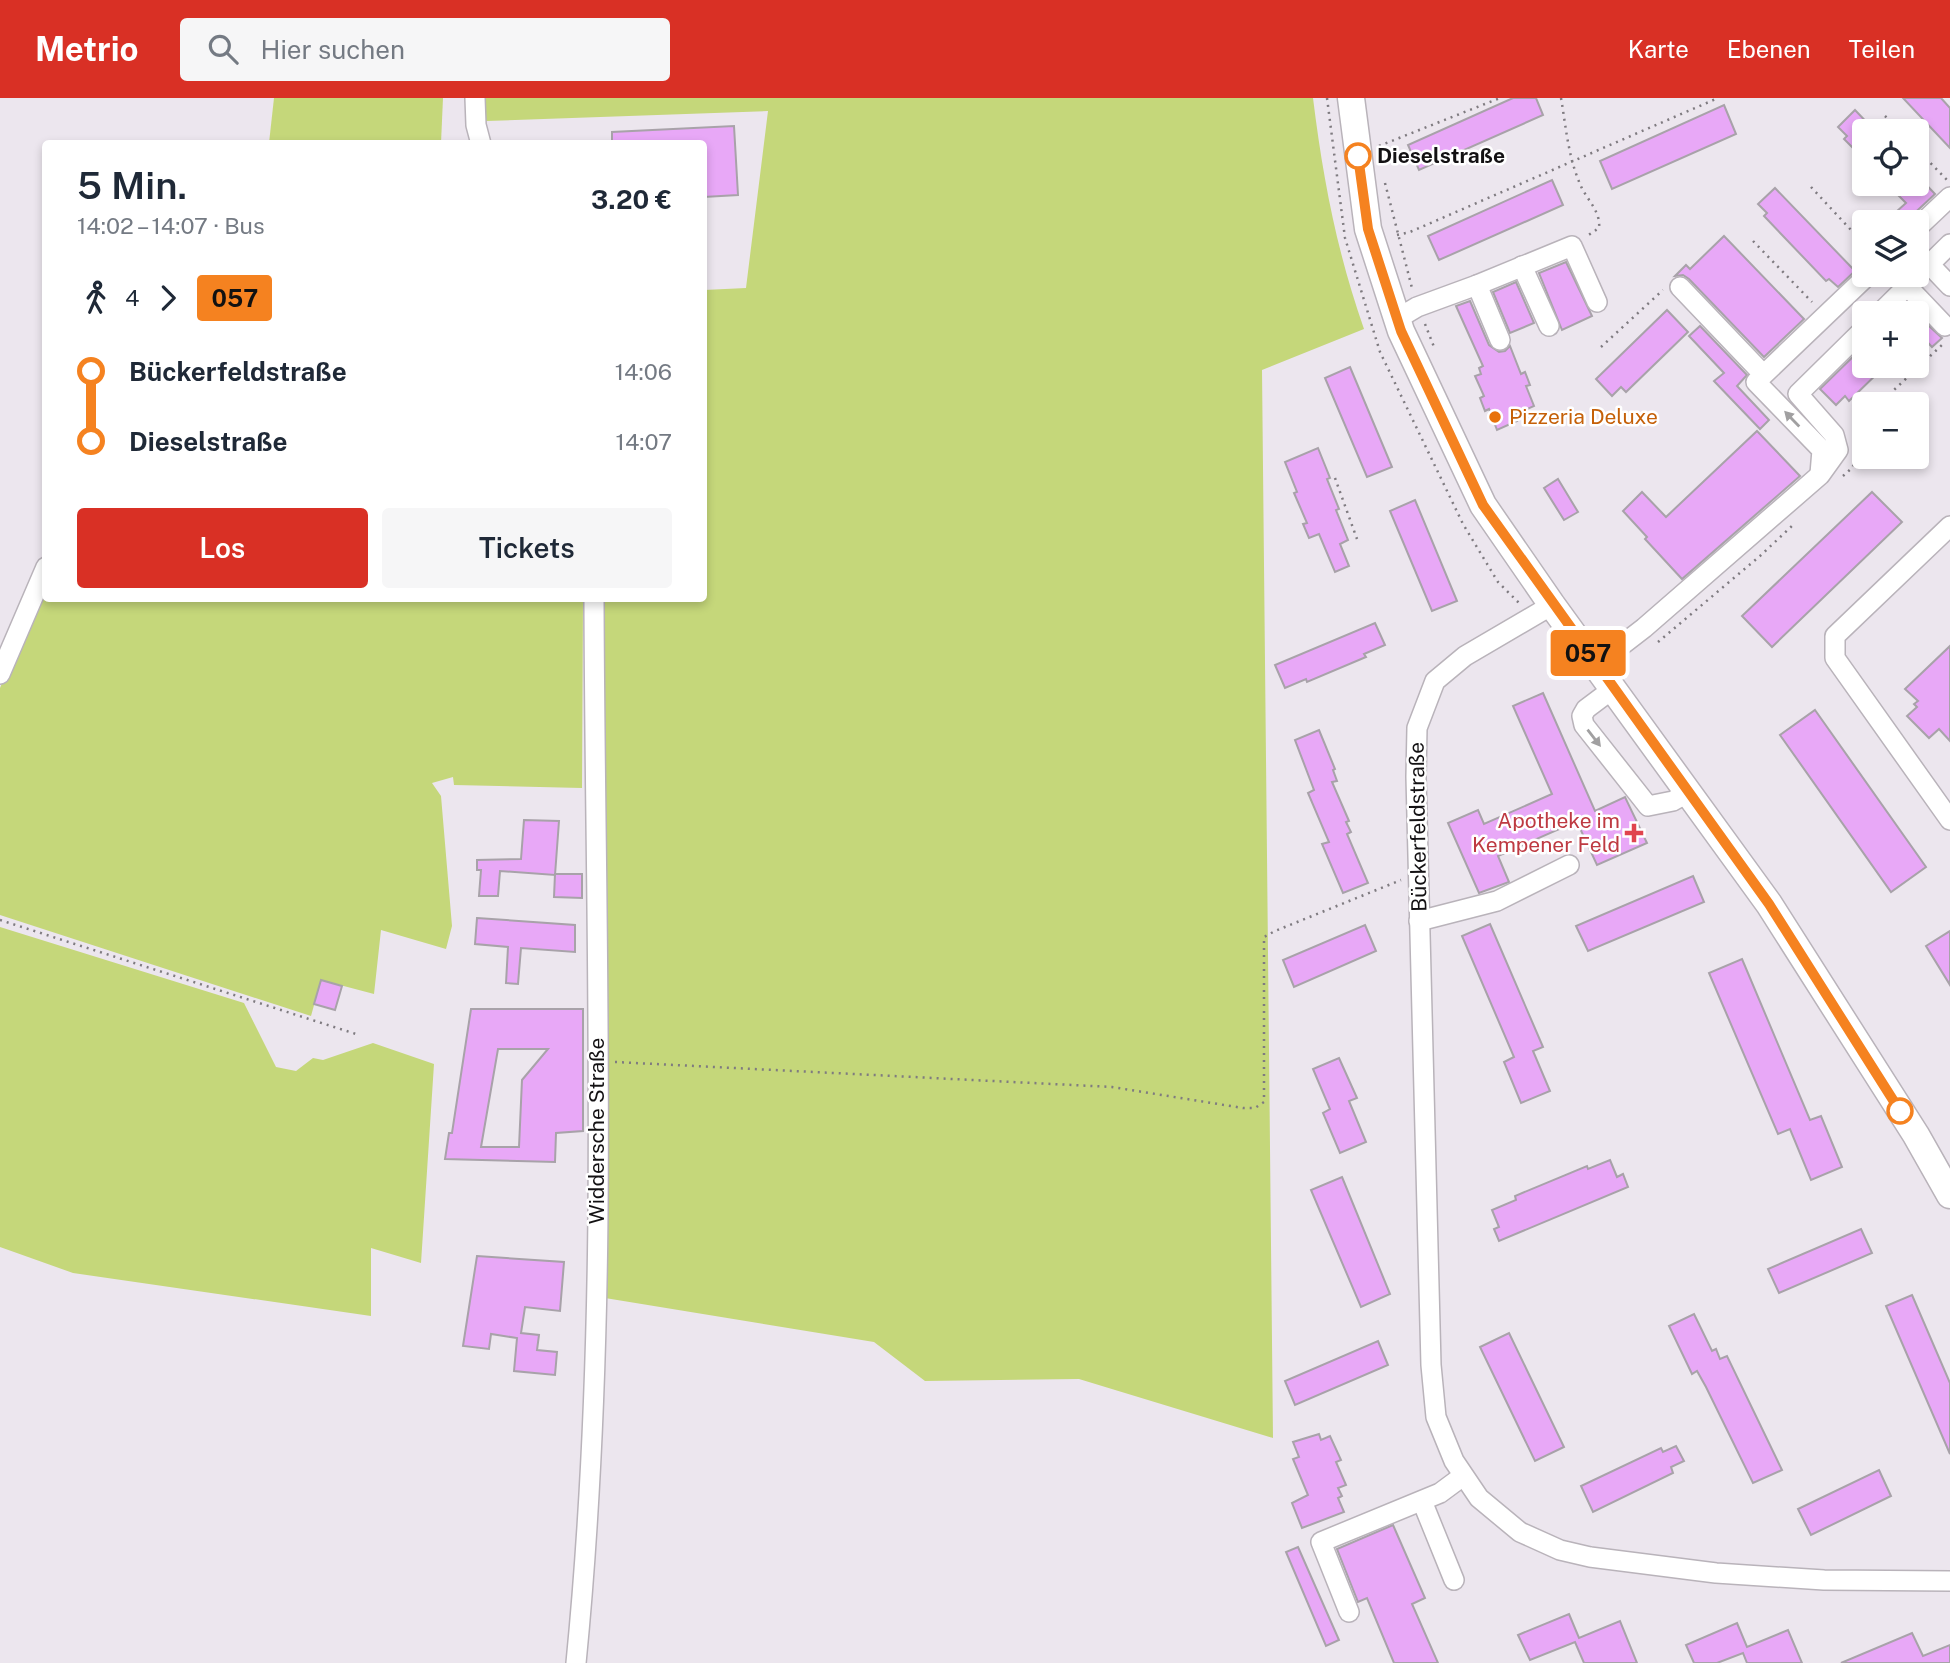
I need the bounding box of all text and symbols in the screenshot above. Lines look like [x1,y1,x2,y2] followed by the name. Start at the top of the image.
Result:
[180,18,670,81] search box
[35,30,138,68] text: Metrio
[204,30,242,68] icon: search
[260,34,405,65] text: Hier suchen
[1628,35,1689,63] text: Karte
[1727,35,1811,63] text: Ebenen
[1849,35,1915,63] text: Teilen
[1852,119,1929,469] map controls
[1852,119,1929,196] button: locate
[1345,143,1371,169] marker: Dieselstraße
[1377,143,1505,168] place label: Dieselstraße
[77,163,187,208] text: 5 Min.
[591,184,672,215] text: 3.20 €
[1852,210,1929,287] button: layers
[77,212,265,239] text: 14:02 – 14:07 · Bus
[77,279,115,317] icon: walk
[149,279,187,317] icon: forward
[125,284,139,311] text: 4
[211,284,258,312] text: 057
[1852,301,1929,378] button: +
[129,356,347,387] text: Bückerfeldstraße
[615,358,672,385] text: 14:06
[1852,392,1929,469] button: −
[1509,404,1658,429] place label: Pizzeria Deluxe
[1487,409,1503,425] marker: Pizzeria Deluxe
[1784,411,1800,428] one-way arrow
[129,426,288,457] text: Dieselstraße
[616,428,672,455] text: 14:07
[77,508,368,588] button: Los
[382,508,672,588] button: Tickets
[1548,630,1628,676] line badge: 057
[1565,639,1611,667] text: 057
[1586,729,1601,746] one-way arrow
[1404,742,1431,912] street label: Bückerfeldstraße
[1472,808,1620,857] place label: Apotheke im Kempener Feld
[1626,825,1642,841] marker: Apotheke im Kempener Feld
[584,1038,609,1224] street label: Widdersche Straße
[1887,1098,1913,1124] unlabelled marker

